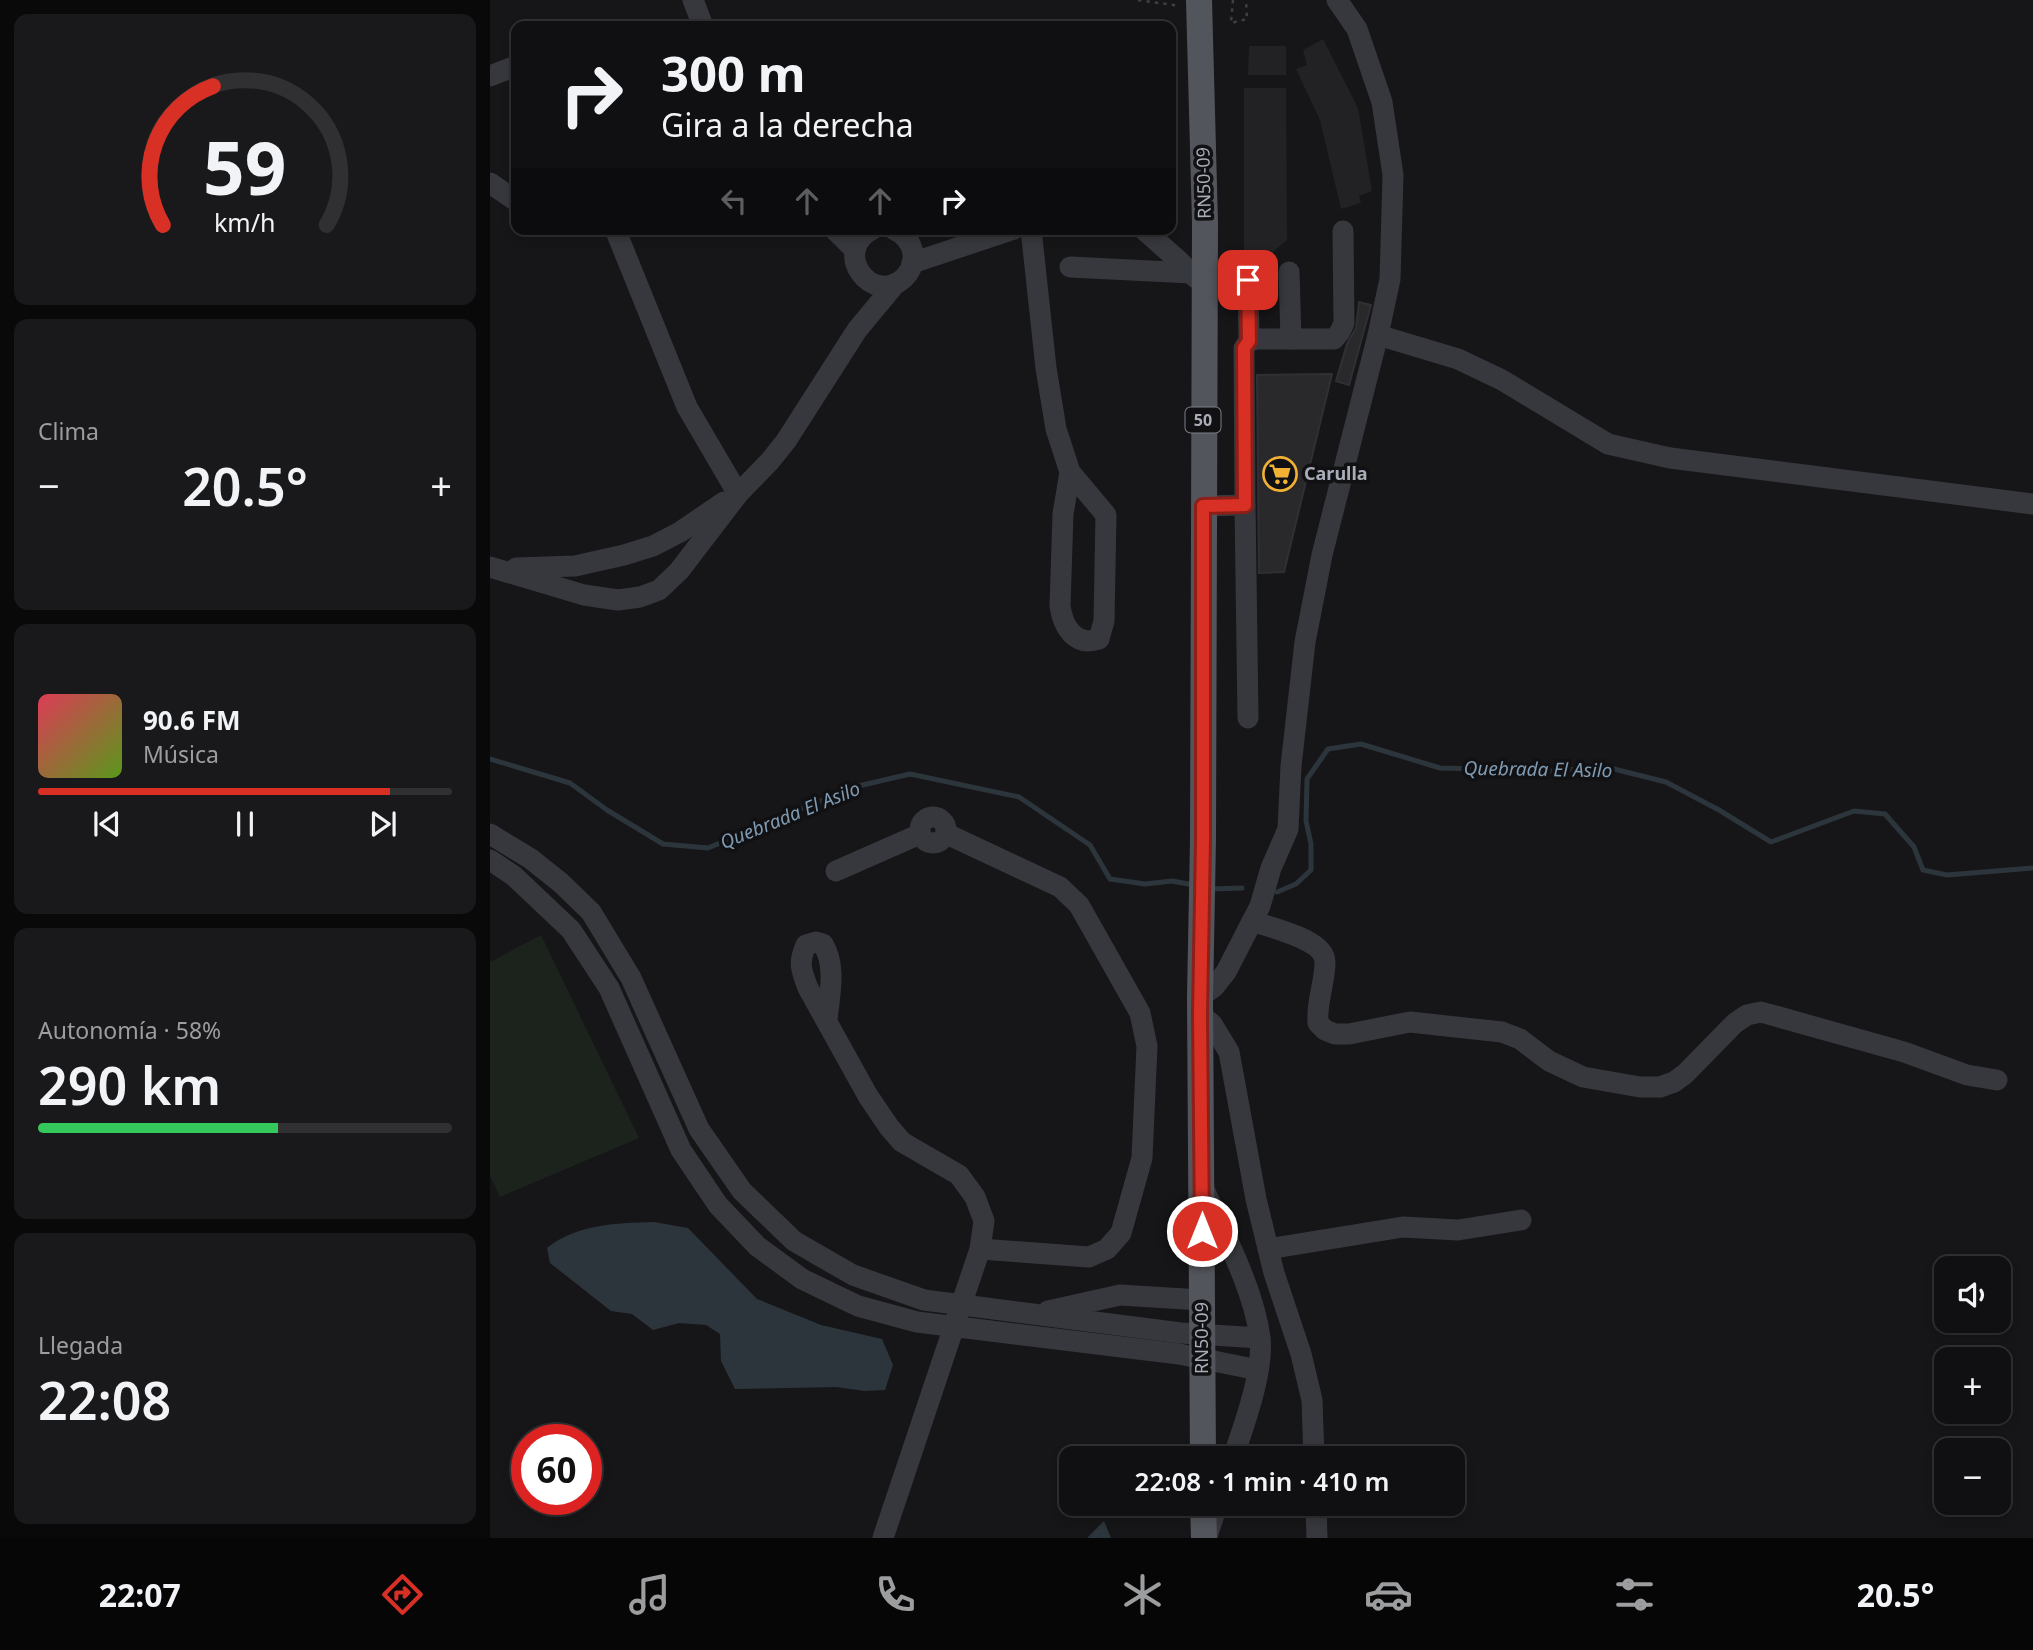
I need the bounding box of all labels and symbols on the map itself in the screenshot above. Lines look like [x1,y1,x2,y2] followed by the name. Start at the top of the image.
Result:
[1190,147,1216,219] street label: RN50-09
[1218,250,1278,310] pin
[1186,408,1220,432] road number: 50
[1261,455,1299,493] supermarket icon: Carulla
[1304,461,1368,485] place label: Carulla
[1463,755,1613,783] water label: Quebrada El Asilo
[716,775,864,855] water label: Quebrada El Asilo
[1165,1194,1239,1268] position arrow
[1189,1302,1213,1374] street label: RN50-09
[511,1424,602,1515] speed limit sign: 60

